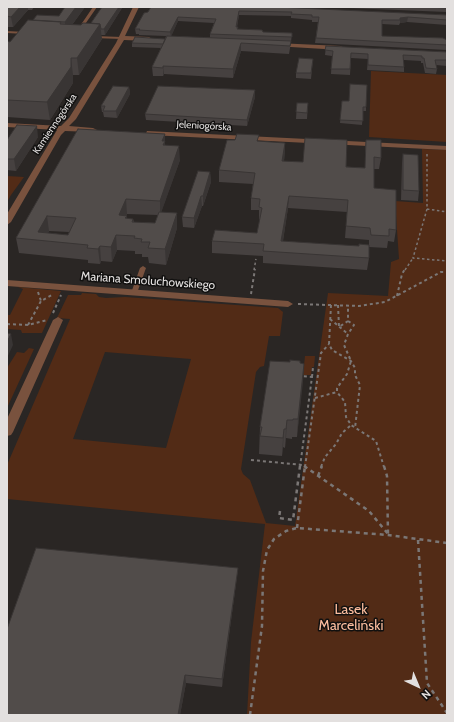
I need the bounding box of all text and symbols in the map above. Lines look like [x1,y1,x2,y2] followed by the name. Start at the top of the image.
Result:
[30,92,80,156] street label: Kamiennogórska
[176,119,232,133] street label: Jeleniogórska
[80,269,216,293] street label: Mariana Smoluchowskiego
[319,602,383,634] park label: Lasek Marceliński
[398,666,438,706] north arrow
[419,687,434,702] text: N

